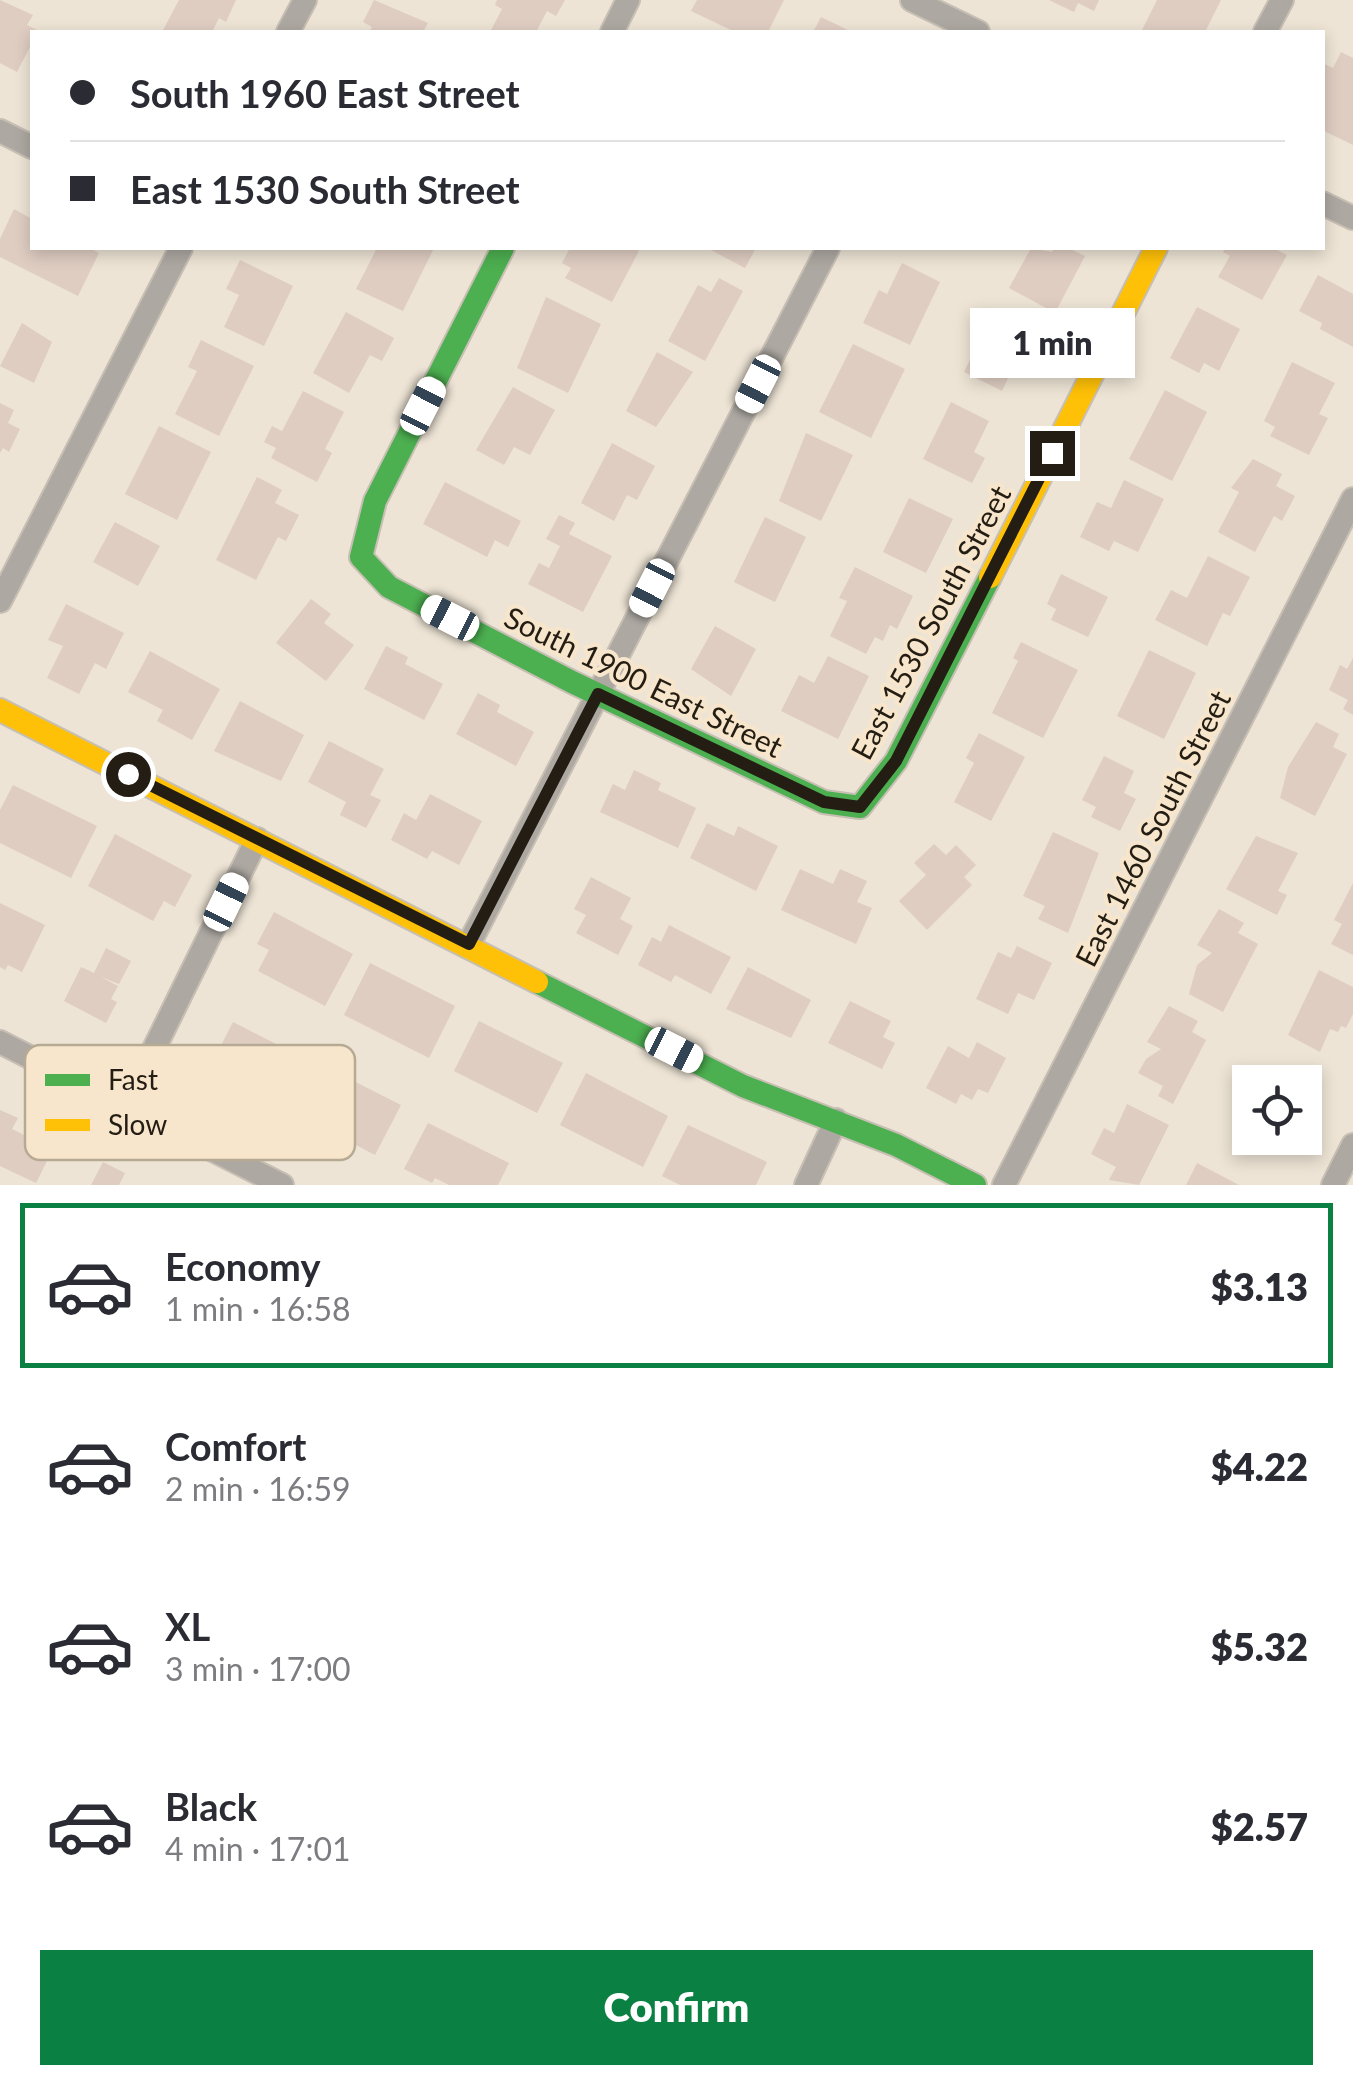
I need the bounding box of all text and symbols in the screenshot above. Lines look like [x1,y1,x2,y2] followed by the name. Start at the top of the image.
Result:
[130,70,520,116] text: South 1960 East Street
[130,166,520,212] text: East 1530 South Street
[970,308,1134,378] callout: 1 min
[1013,323,1092,362] text: 1 min
[731,350,785,418] car
[396,372,450,440] car
[1030,431,1075,476] route end
[843,479,1018,765] street label: East 1530 South Street
[625,554,679,622] car
[416,591,484,645] car
[499,598,789,764] street label: South 1900 East Street
[1067,684,1237,972] street label: East 1460 South Street
[106,752,151,797] route start
[199,868,253,936] car
[640,1023,708,1077] car
[25,1045,355,1160] legend
[108,1062,158,1096] text: Fast
[1232,1065,1322,1155] map controls
[1232,1065,1322,1155] button: locate
[108,1107,167,1141] text: Slow
[45,1241,135,1331] icon: car
[165,1243,320,1289] text: Economy
[1211,1263,1308,1309] text: $3.13
[165,1289,351,1328] text: 1 min · 16:58
[45,1421,135,1511] icon: car
[165,1423,306,1469] text: Comfort
[1211,1443,1308,1489] text: $4.22
[165,1469,351,1508] text: 2 min · 16:59
[45,1601,135,1691] icon: car
[165,1603,210,1649] text: XL
[1211,1623,1308,1669] text: $5.32
[165,1649,351,1688] text: 3 min · 17:00
[45,1781,135,1871] icon: car
[165,1783,257,1829] text: Black
[1211,1803,1308,1849] text: $2.57
[165,1829,351,1868] text: 4 min · 17:01
[40,1950,1313,2065] button: Confirm

